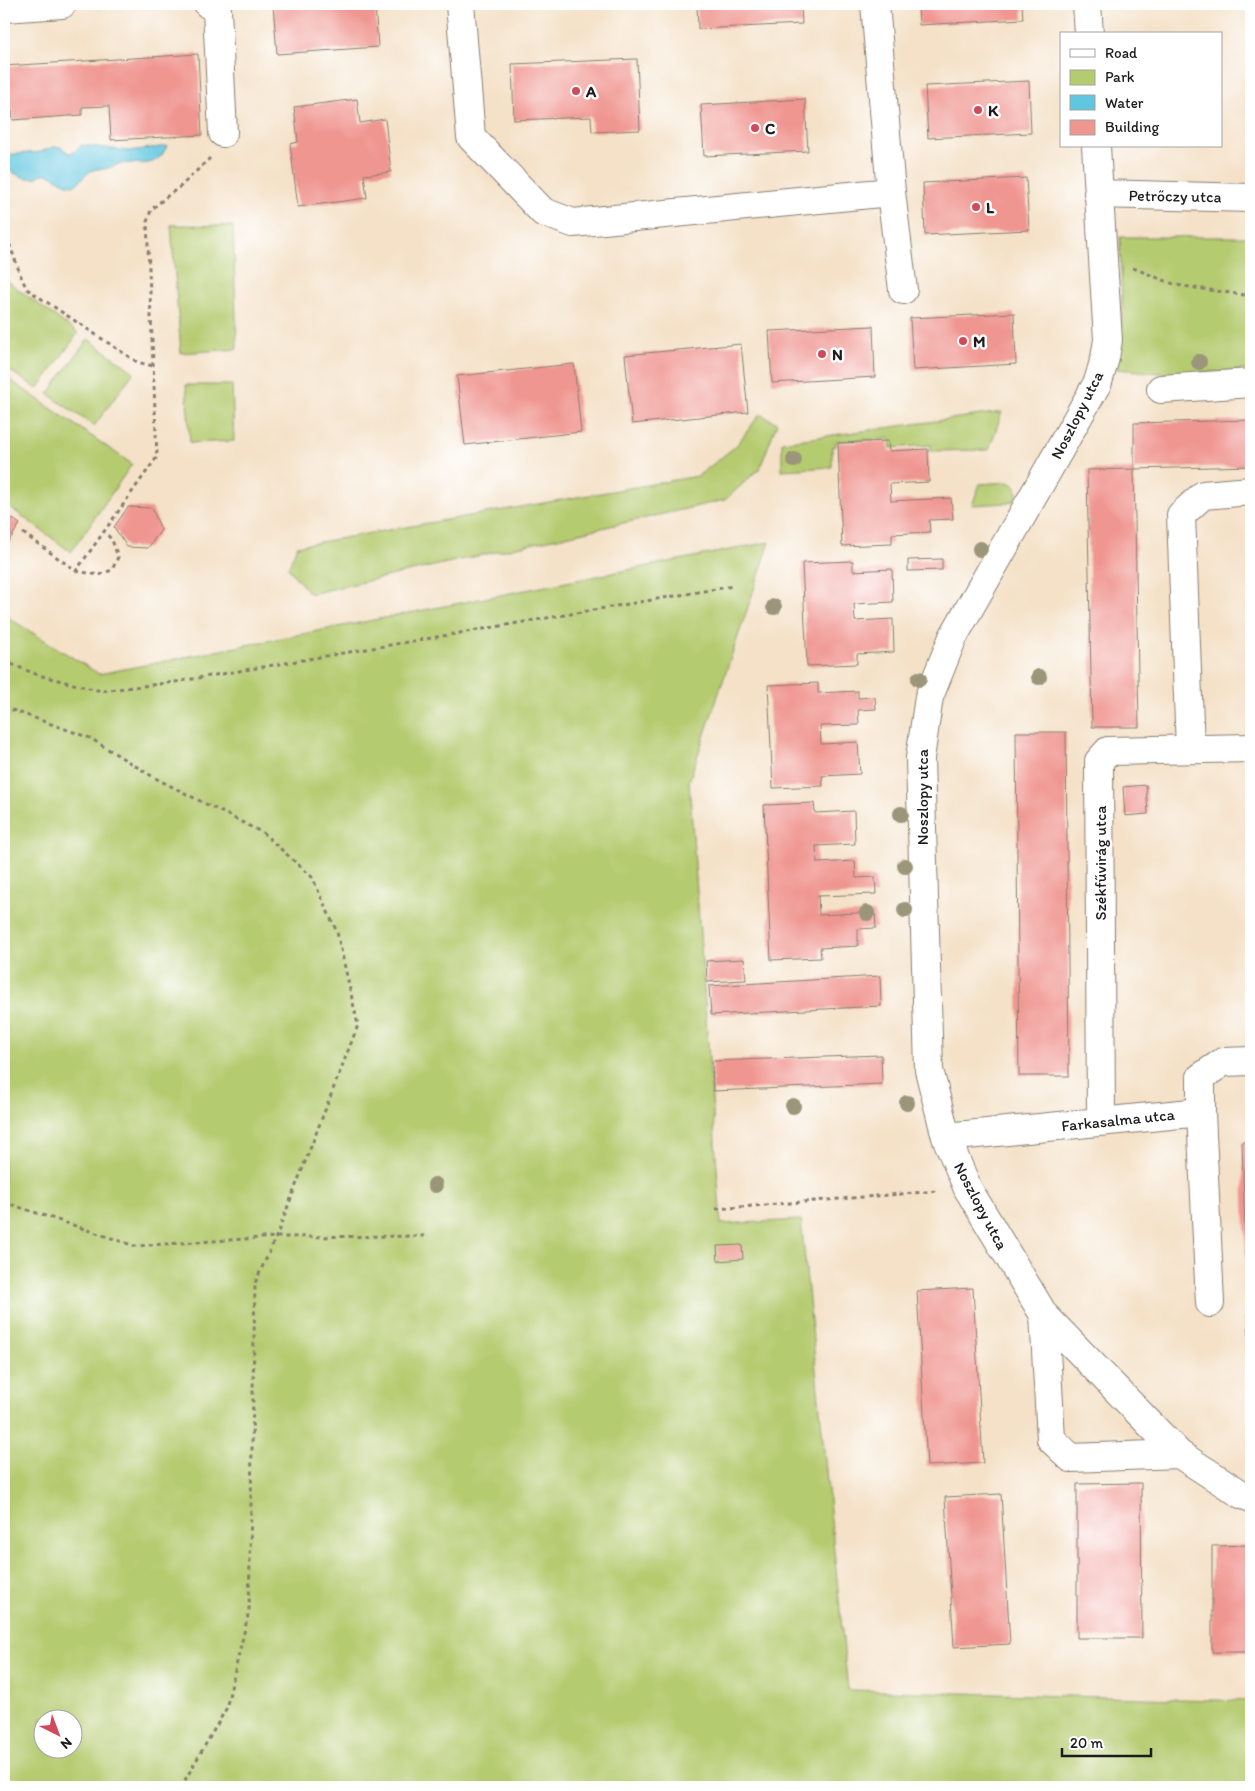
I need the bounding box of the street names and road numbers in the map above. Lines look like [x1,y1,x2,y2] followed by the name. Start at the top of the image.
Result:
[1128,186,1222,206] street label: Petrőczy utca
[1047,367,1108,462] street label: Noszlopy utca
[913,748,932,845] street label: Noszlopy utca
[1091,805,1110,921] street label: Székfűvirág utca
[1060,1105,1176,1135] street label: Farkasalma utca
[950,1159,1012,1254] street label: Noszlopy utca

